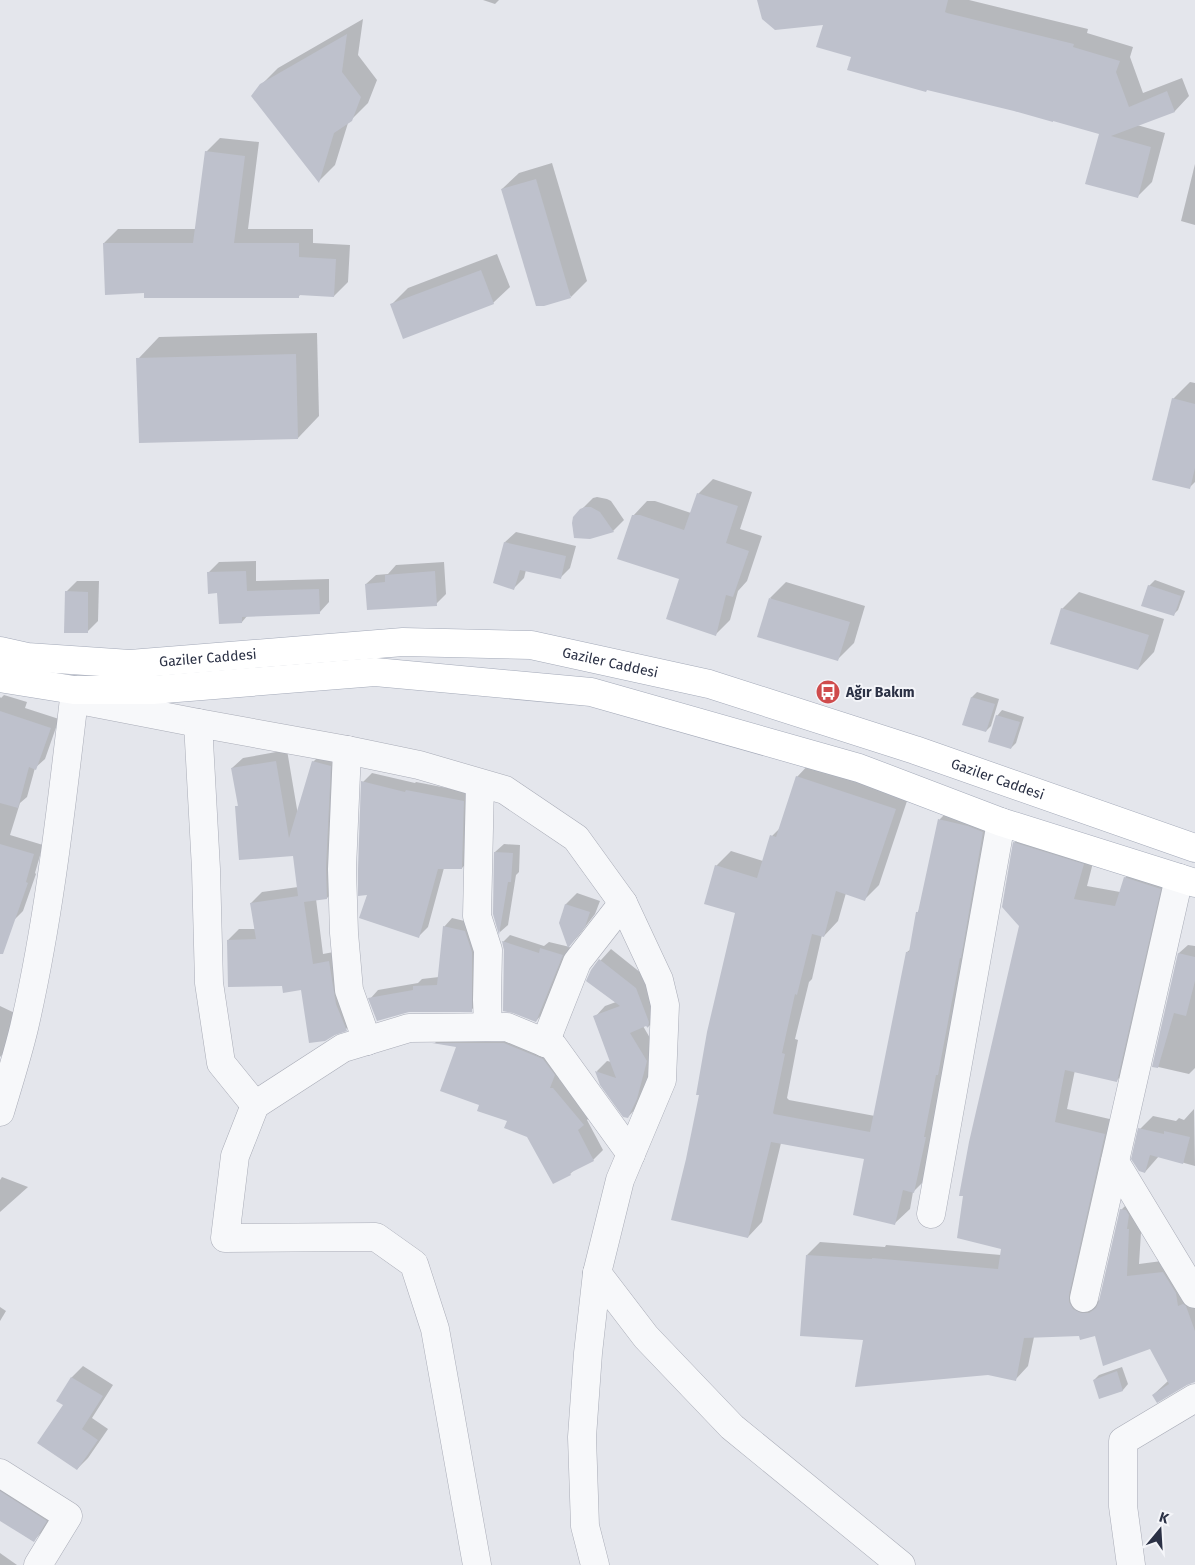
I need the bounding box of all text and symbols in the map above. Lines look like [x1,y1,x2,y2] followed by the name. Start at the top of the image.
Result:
[561,644,660,681] street label: Gaziler Caddesi
[159,645,257,670] street label: Gaziler Caddesi
[815,679,841,705] bus stop icon: Ağır Bakım
[845,684,915,701] place label: Ağır Bakım
[949,755,1047,803] street label: Gaziler Caddesi
[1135,1505,1185,1555] north arrow
[1157,1509,1172,1528] text: K

